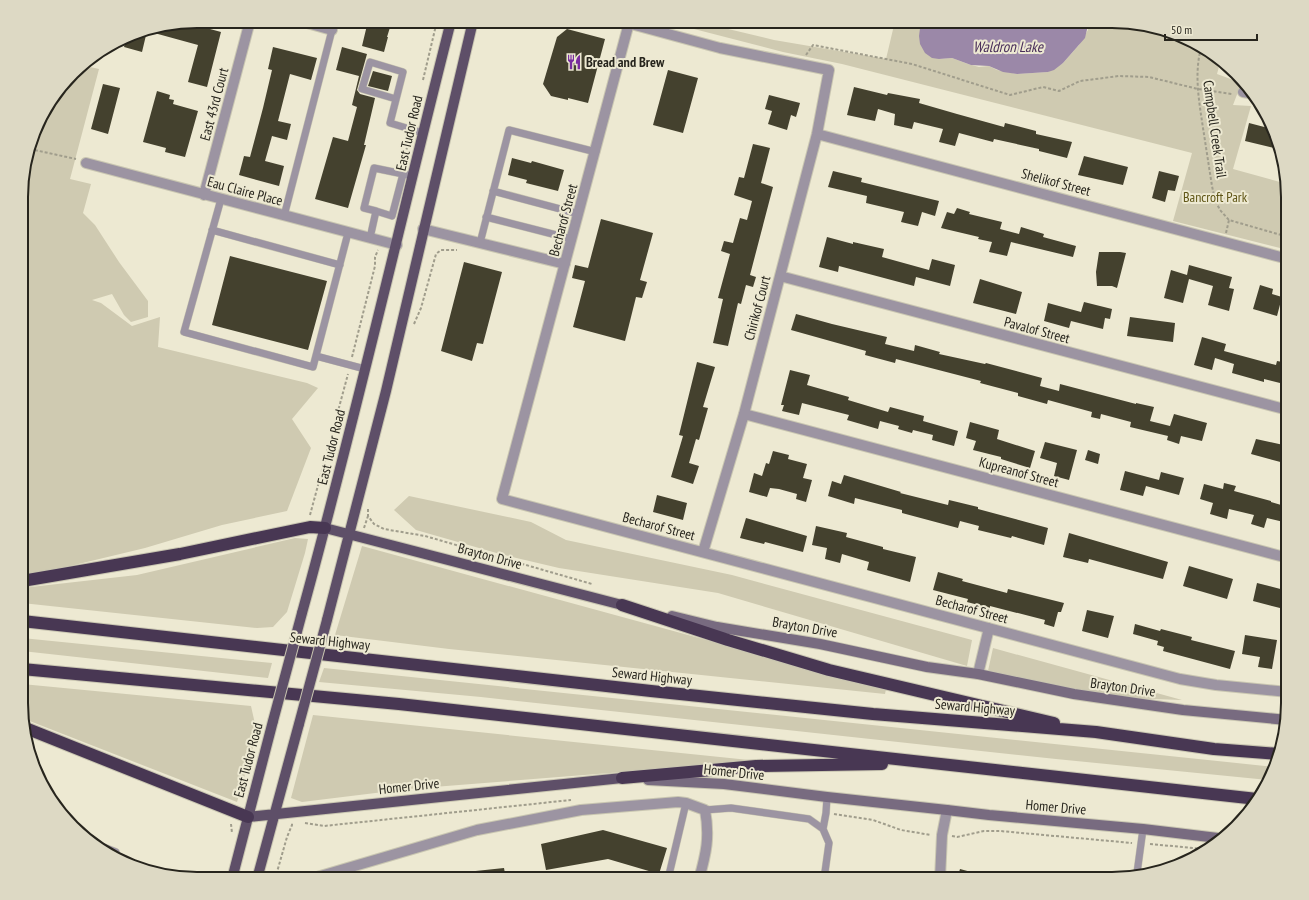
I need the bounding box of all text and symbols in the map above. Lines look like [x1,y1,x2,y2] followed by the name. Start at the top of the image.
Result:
[1165,16,1257,42] scale bar
[1171,22,1192,37] text: 50 m
[973,37,1044,56] water label: Waldron Lake
[565,53,583,71] restaurant icon: Bread and Brew
[586,53,665,71] place label: Bread and Brew
[196,65,232,142] street label: East 43rd Court
[1199,79,1231,180] street label: Campbell Creek Trail
[392,94,426,172] street label: East Tudor Road
[1019,164,1093,200] street label: Shelikof Street
[205,172,285,210] street label: Eau Claire Place
[545,182,581,258] street label: Becharof Street
[1183,188,1248,206] park label: Bancroft Park
[740,273,774,342] street label: Chirikof Court
[1002,313,1072,347] street label: Pavalof Street
[313,408,349,486] street label: East Tudor Road
[977,453,1061,491] street label: Kupreanof Street
[621,508,697,544] street label: Becharof Street
[456,539,524,573] street label: Brayton Drive
[934,591,1010,627] street label: Becharof Street
[771,612,839,642] street label: Brayton Drive
[289,628,372,654] street label: Seward Highway
[611,663,694,689] street label: Seward Highway
[1089,674,1157,701] street label: Brayton Drive
[934,695,1016,720] street label: Seward Highway
[229,721,267,799] street label: East Tudor Road
[703,760,765,784] street label: Homer Drive
[378,774,440,798] street label: Homer Drive
[1025,795,1087,819] street label: Homer Drive

